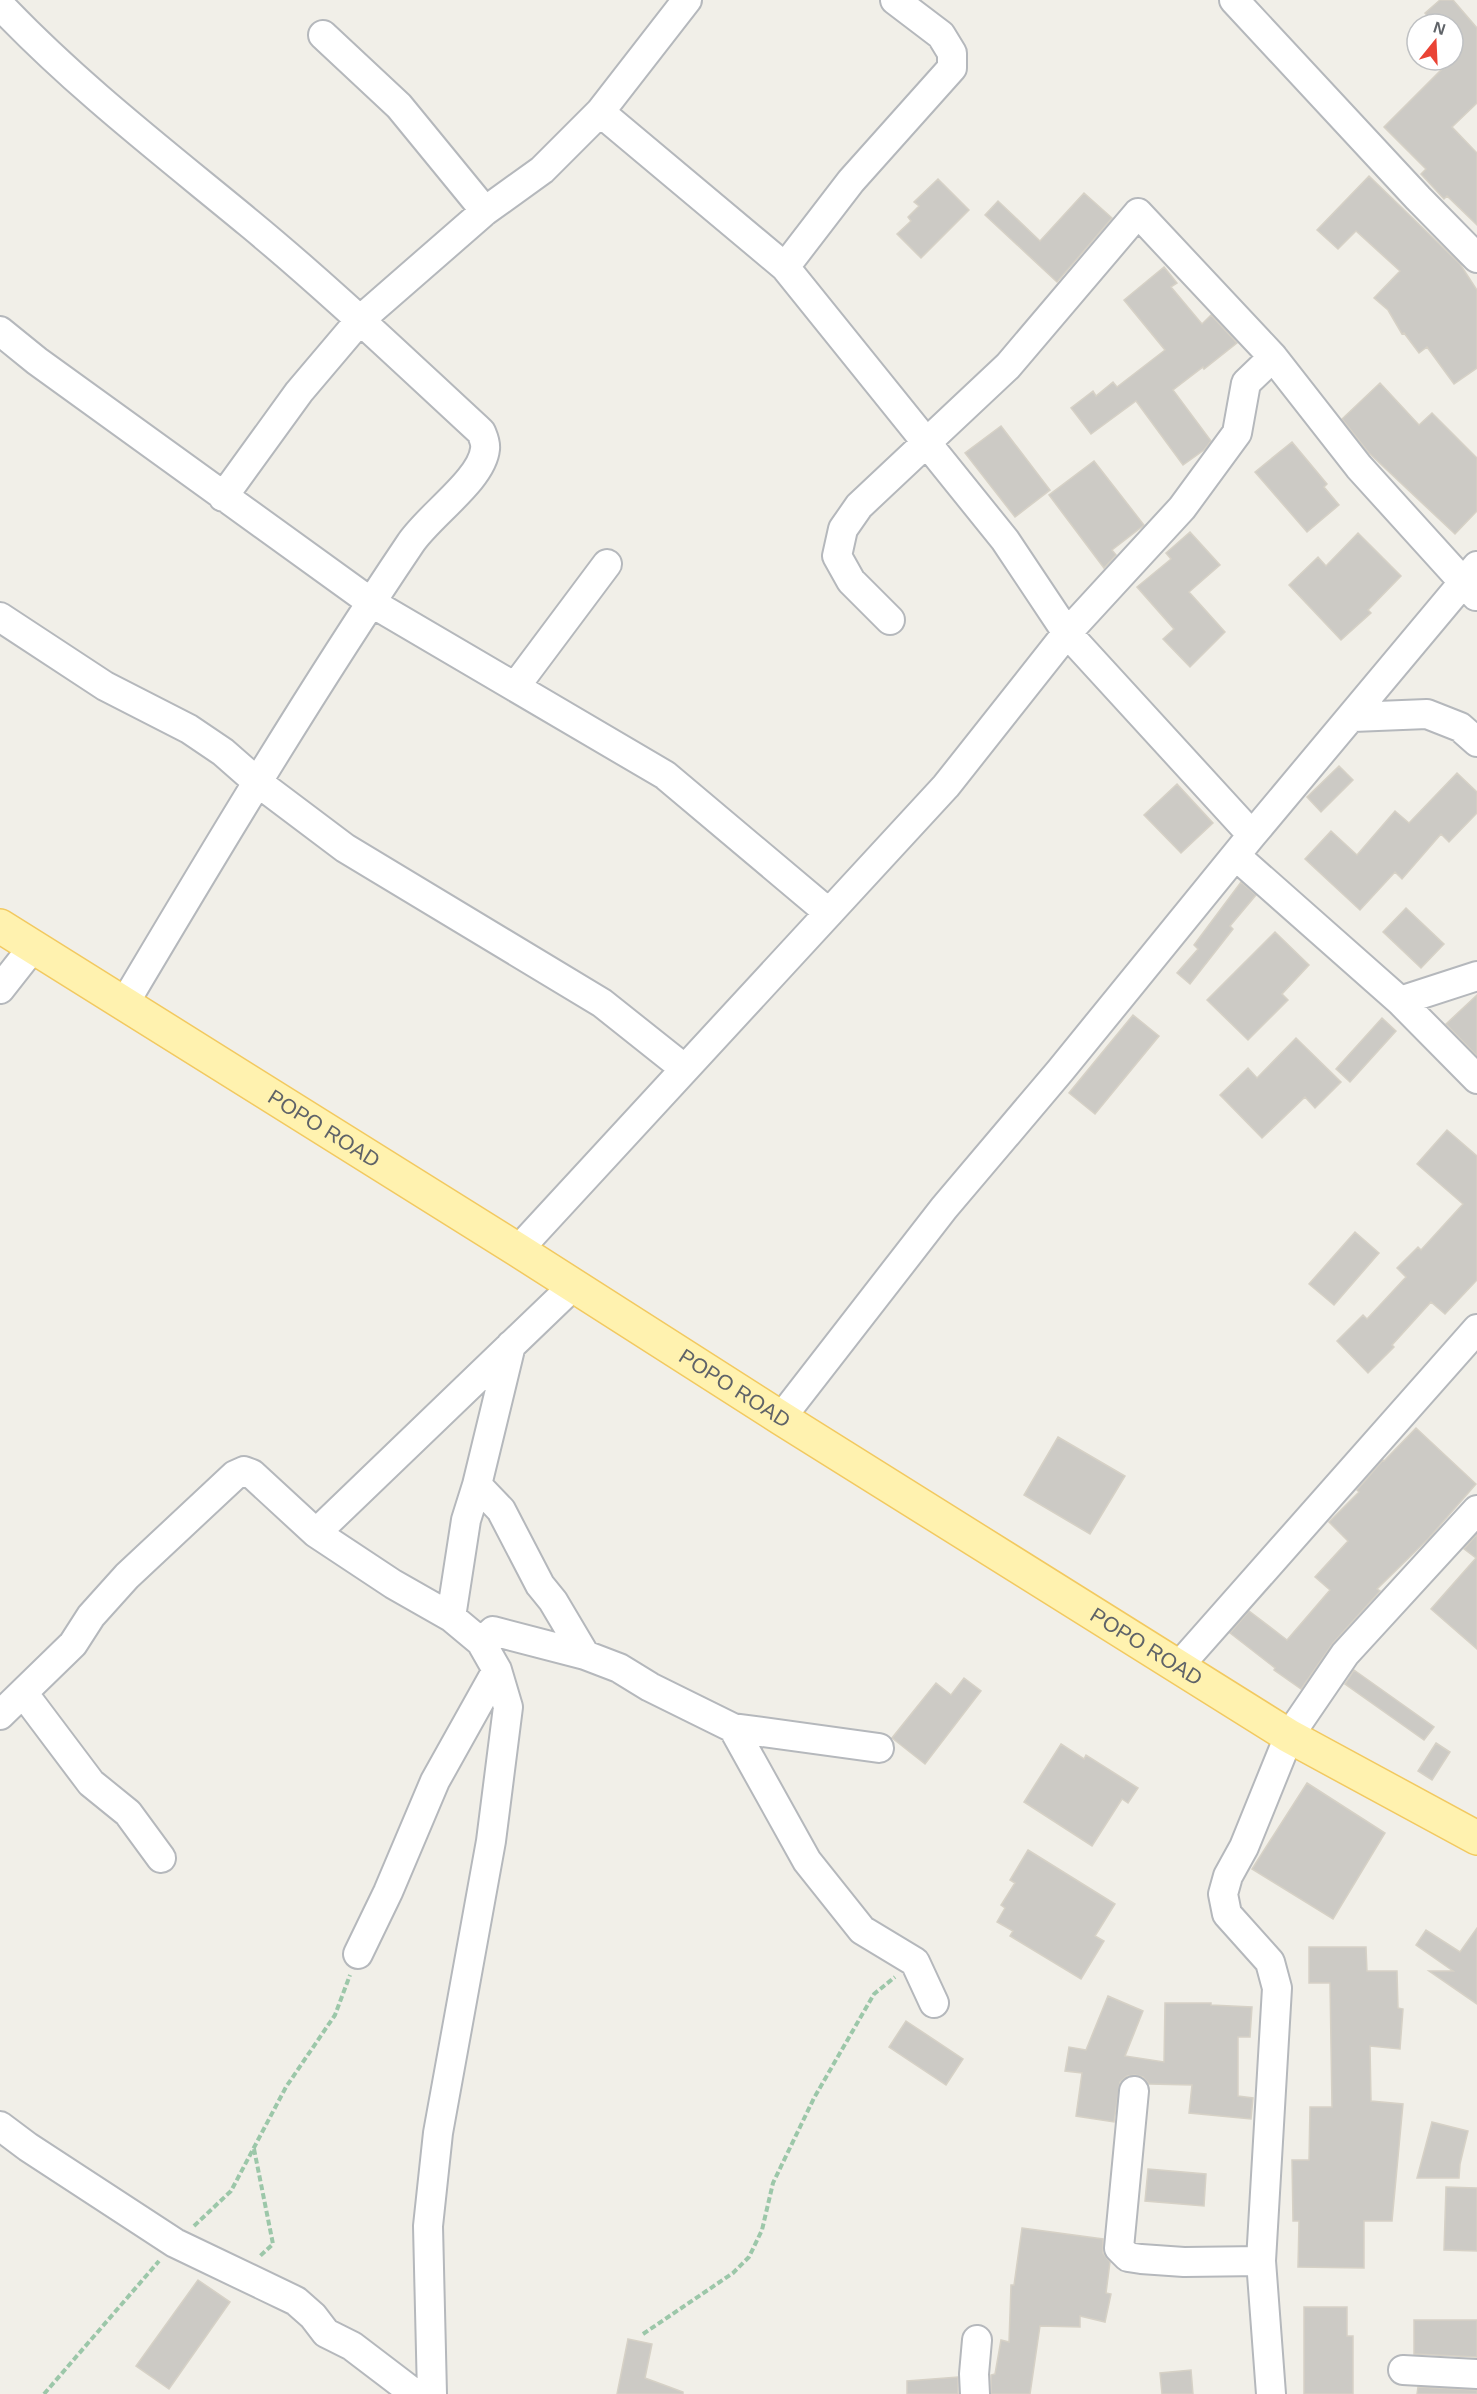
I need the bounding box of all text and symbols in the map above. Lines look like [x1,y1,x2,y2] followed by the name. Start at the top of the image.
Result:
[1405,12,1465,72] north arrow
[1431,18,1448,38] text: N
[264,1085,384,1172] street label: POPO ROAD
[675,1344,795,1432] street label: POPO ROAD
[1087,1603,1207,1690] street label: POPO ROAD

